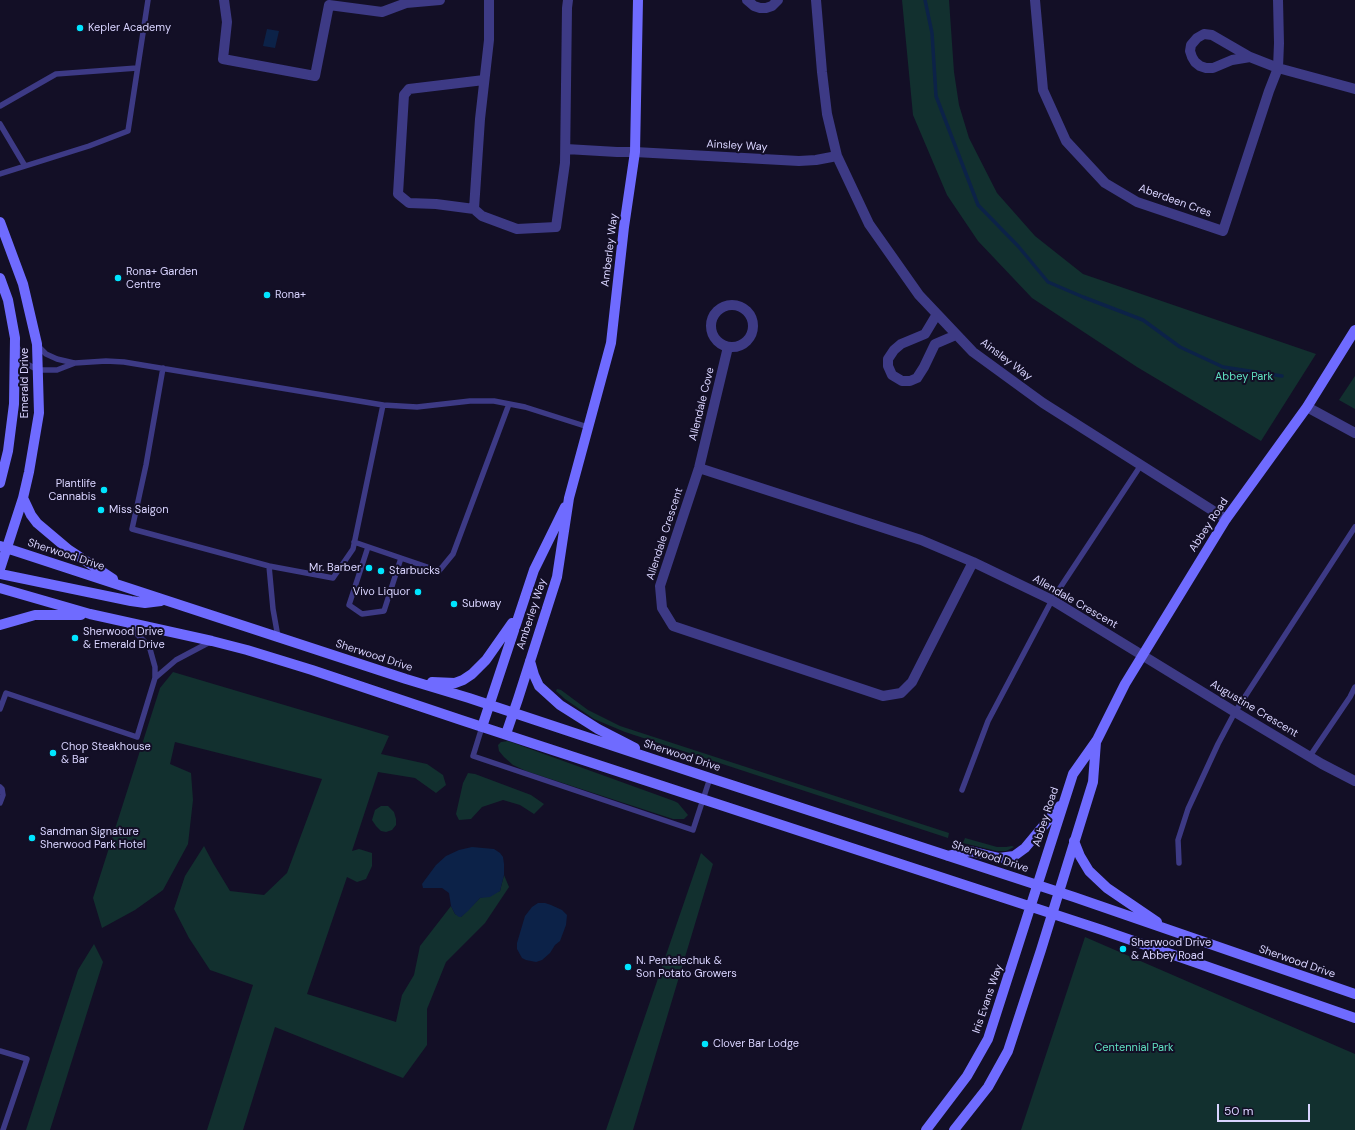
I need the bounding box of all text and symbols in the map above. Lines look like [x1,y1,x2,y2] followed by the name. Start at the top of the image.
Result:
[88,21,171,35] place label: Kepler Academy
[75,23,85,33] marker: Kepler Academy
[706,138,768,154] street label: Ainsley Way
[1137,182,1213,220] street label: Aberdeen Cres
[599,213,621,287] street label: Amberley Way
[126,265,198,291] place label: Rona+ Garden Centre
[113,273,123,283] marker: Rona+ Garden Centre
[275,288,306,302] place label: Rona+
[262,290,272,300] marker: Rona+
[978,336,1034,384] street label: Ainsley Way
[18,348,32,418] street label: Emerald Drive
[687,366,717,442] street label: Allendale Cove
[1215,370,1273,384] park label: Abbey Park
[48,477,96,503] place label: Plantlife Cannabis
[99,485,109,495] marker: Plantlife Cannabis
[644,486,686,582] street label: Allendale Crescent
[1187,496,1231,554] street label: Abbey Road
[109,503,169,517] place label: Miss Saigon
[96,505,106,515] marker: Miss Saigon
[26,536,106,574] street label: Sherwood Drive
[309,561,361,575] place label: Mr. Barber
[364,563,374,573] marker: Mr. Barber
[389,564,440,578] place label: Starbucks
[376,566,386,576] marker: Starbucks
[1030,572,1120,632] street label: Allendale Crescent
[514,577,550,651] street label: Amberley Way
[353,585,410,599] place label: Vivo Liquor
[413,587,423,597] marker: Vivo Liquor
[462,597,501,611] place label: Subway
[449,599,459,609] marker: Subway
[83,625,165,651] place label: Sherwood Drive & Emerald Drive
[70,633,80,643] marker: Sherwood Drive & Emerald Drive
[334,637,414,675] street label: Sherwood Drive
[1208,678,1300,740] street label: Augustine Crescent
[642,737,722,775] street label: Sherwood Drive
[61,740,151,766] place label: Chop Steakhouse & Bar
[48,748,58,758] marker: Chop Steakhouse & Bar
[1030,786,1062,848] street label: Abbey Road
[40,825,145,851] place label: Sandman Signature Sherwood Park Hotel
[27,833,37,843] marker: Sandman Signature Sherwood Park Hotel
[950,838,1030,876] street label: Sherwood Drive
[1131,936,1211,962] place label: Sherwood Drive & Abbey Road
[1257,943,1337,981] street label: Sherwood Drive
[1118,944,1128,954] marker: Sherwood Drive & Abbey Road
[636,954,737,980] place label: N. Pentelechuk & Son Potato Growers
[623,962,633,972] marker: N. Pentelechuk & Son Potato Growers
[970,963,1006,1035] street label: Iris Evans Way
[713,1037,799,1051] place label: Clover Bar Lodge
[700,1039,710,1049] marker: Clover Bar Lodge
[1094,1041,1174,1055] park label: Centennial Park
[1219,1096,1312,1122] scale bar
[1224,1103,1253,1119] text: 50 m

